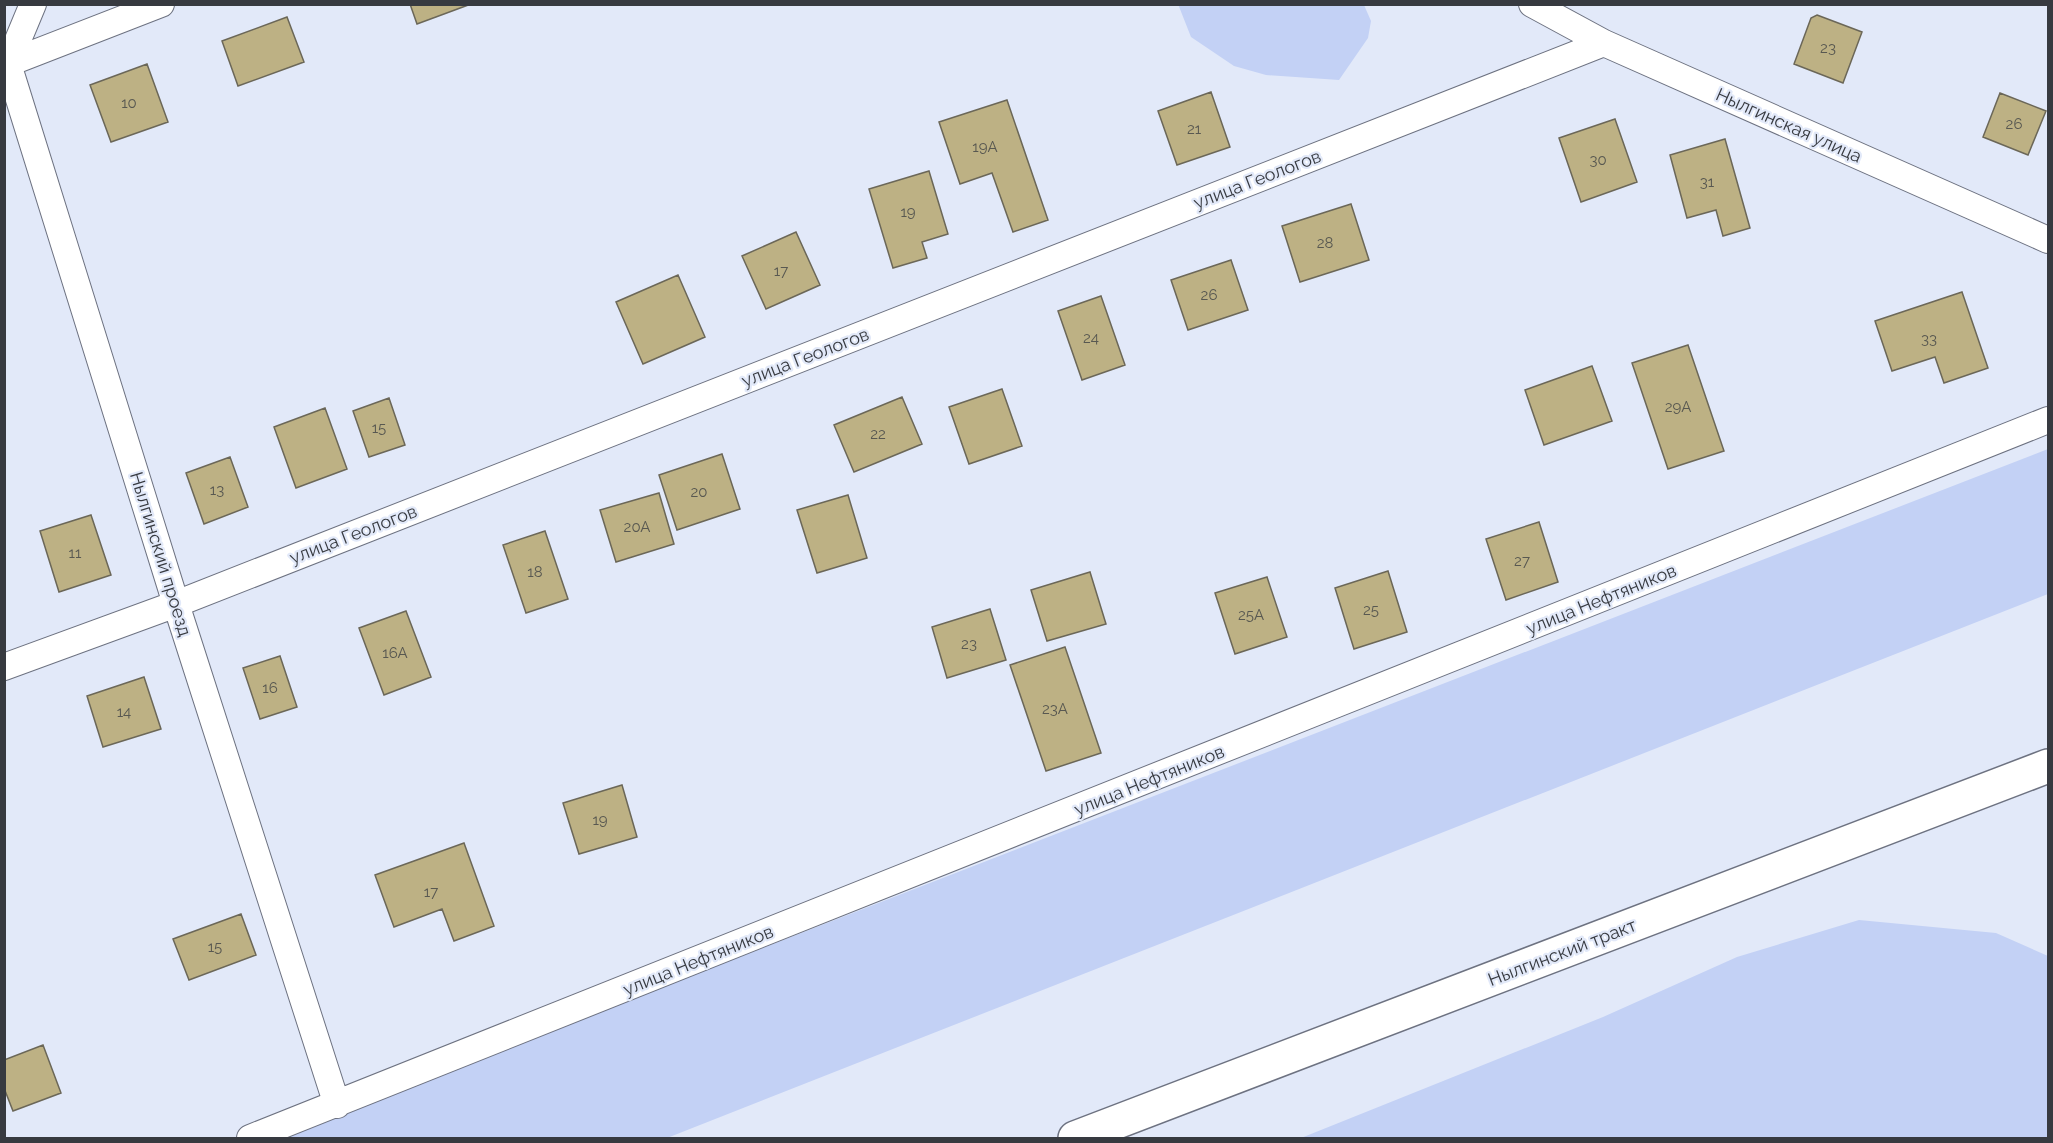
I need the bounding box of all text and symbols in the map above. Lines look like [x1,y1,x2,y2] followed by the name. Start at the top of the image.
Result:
[1820,39,1836,57] house number: 23
[1713,83,1865,167] street label: Нылгинская улица
[121,94,137,112] house number: 10
[2006,115,2022,133] house number: 26
[1187,120,1202,138] house number: 21
[972,138,998,156] house number: 19А
[1190,145,1324,213] street label: улица Геологов
[1589,151,1607,169] house number: 30
[1700,173,1715,191] house number: 31
[900,203,916,221] house number: 19
[1317,234,1333,252] house number: 28
[774,262,788,280] house number: 17
[1201,286,1217,304] house number: 26
[738,323,872,391] street label: улица Геологов
[1083,329,1099,347] house number: 24
[1921,330,1937,348] house number: 33
[1665,398,1691,416] house number: 29А
[372,419,386,437] house number: 15
[870,425,886,443] house number: 22
[126,469,196,639] street label: Нылгинский проезд
[210,481,224,499] house number: 13
[691,483,708,501] house number: 20
[286,500,420,568] street label: улица Геологов
[624,518,650,536] house number: 20А
[69,544,82,562] house number: 11
[1514,552,1530,570] house number: 27
[1523,559,1679,639] street label: улица Нефтяников
[527,563,543,581] house number: 18
[1363,601,1379,619] house number: 25
[1238,606,1264,624] house number: 25А
[961,635,977,653] house number: 23
[382,644,408,662] house number: 16А
[262,679,278,697] house number: 16
[1042,700,1068,718] house number: 23А
[117,703,131,721] house number: 14
[1071,740,1227,820] street label: улица Нефтяников
[592,811,608,829] house number: 19
[424,883,438,901] house number: 17
[1485,914,1639,990] street label: Нылгинский тракт
[620,920,776,1000] street label: улица Нефтяников
[208,938,222,956] house number: 15

